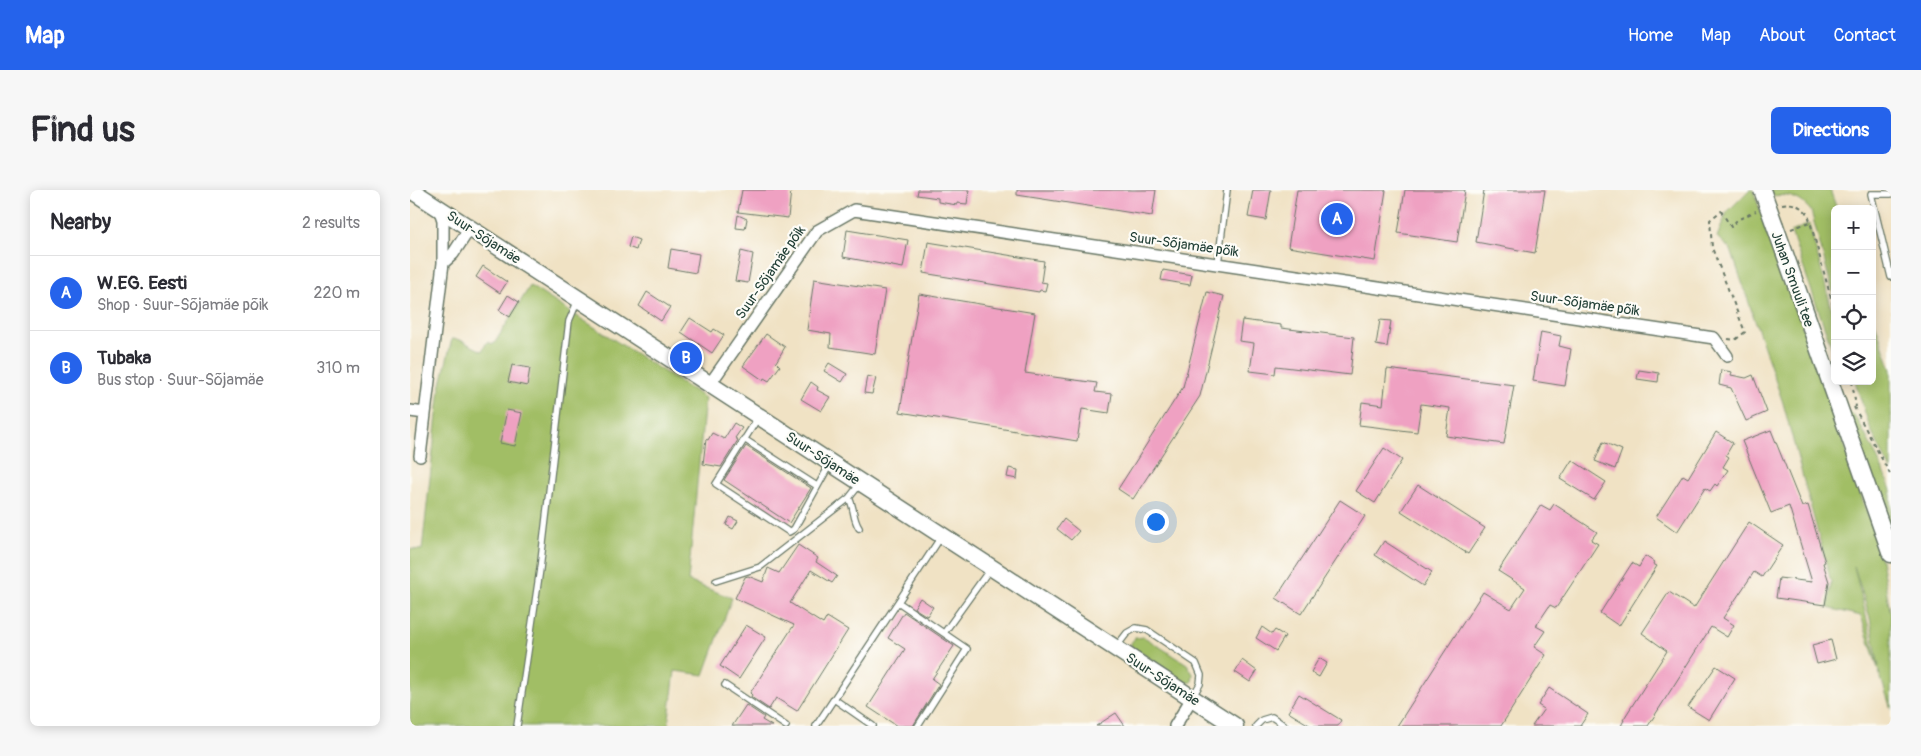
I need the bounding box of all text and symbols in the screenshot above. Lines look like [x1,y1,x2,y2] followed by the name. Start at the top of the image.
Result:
[25,21,65,50] text: Map
[1628,24,1673,47] text: Home
[1701,24,1731,47] text: Map
[1759,24,1805,47] text: About
[1833,24,1896,47] text: Contact
[1771,107,1891,154] button: Directions
[30,108,135,152] text: Find us
[1321,200,1353,238] pin: A
[1831,205,1876,385] map controls
[1831,205,1876,250] button: +
[444,207,524,268] street label: Suur-Sõjamäe
[50,209,111,236] text: Nearby
[302,213,360,233] text: 2 results
[732,222,809,322] street label: Suur-Sõjamäe põik
[1128,228,1240,261] street label: Suur-Sõjamäe põik
[1767,229,1818,329] street label: Juhan Smuuli tee
[1831,250,1876,295] button: −
[97,271,187,295] text: W.EG. Eesti
[61,283,71,303] text: A
[314,283,360,303] text: 220 m
[1529,287,1641,320] street label: Suur-Sõjamäe põik
[97,295,268,315] text: Shop · Suur-Sõjamäe põik
[1831,295,1876,340] button: locate
[670,339,702,377] pin: B
[1831,340,1876,385] button: layers
[97,346,151,370] text: Tubaka
[61,358,71,378] text: B
[316,358,360,378] text: 310 m
[97,370,264,390] text: Bus stop · Suur-Sõjamäe
[783,428,863,489] street label: Suur-Sõjamäe
[1143,509,1169,535] your location
[1123,649,1203,710] street label: Suur-Sõjamäe

